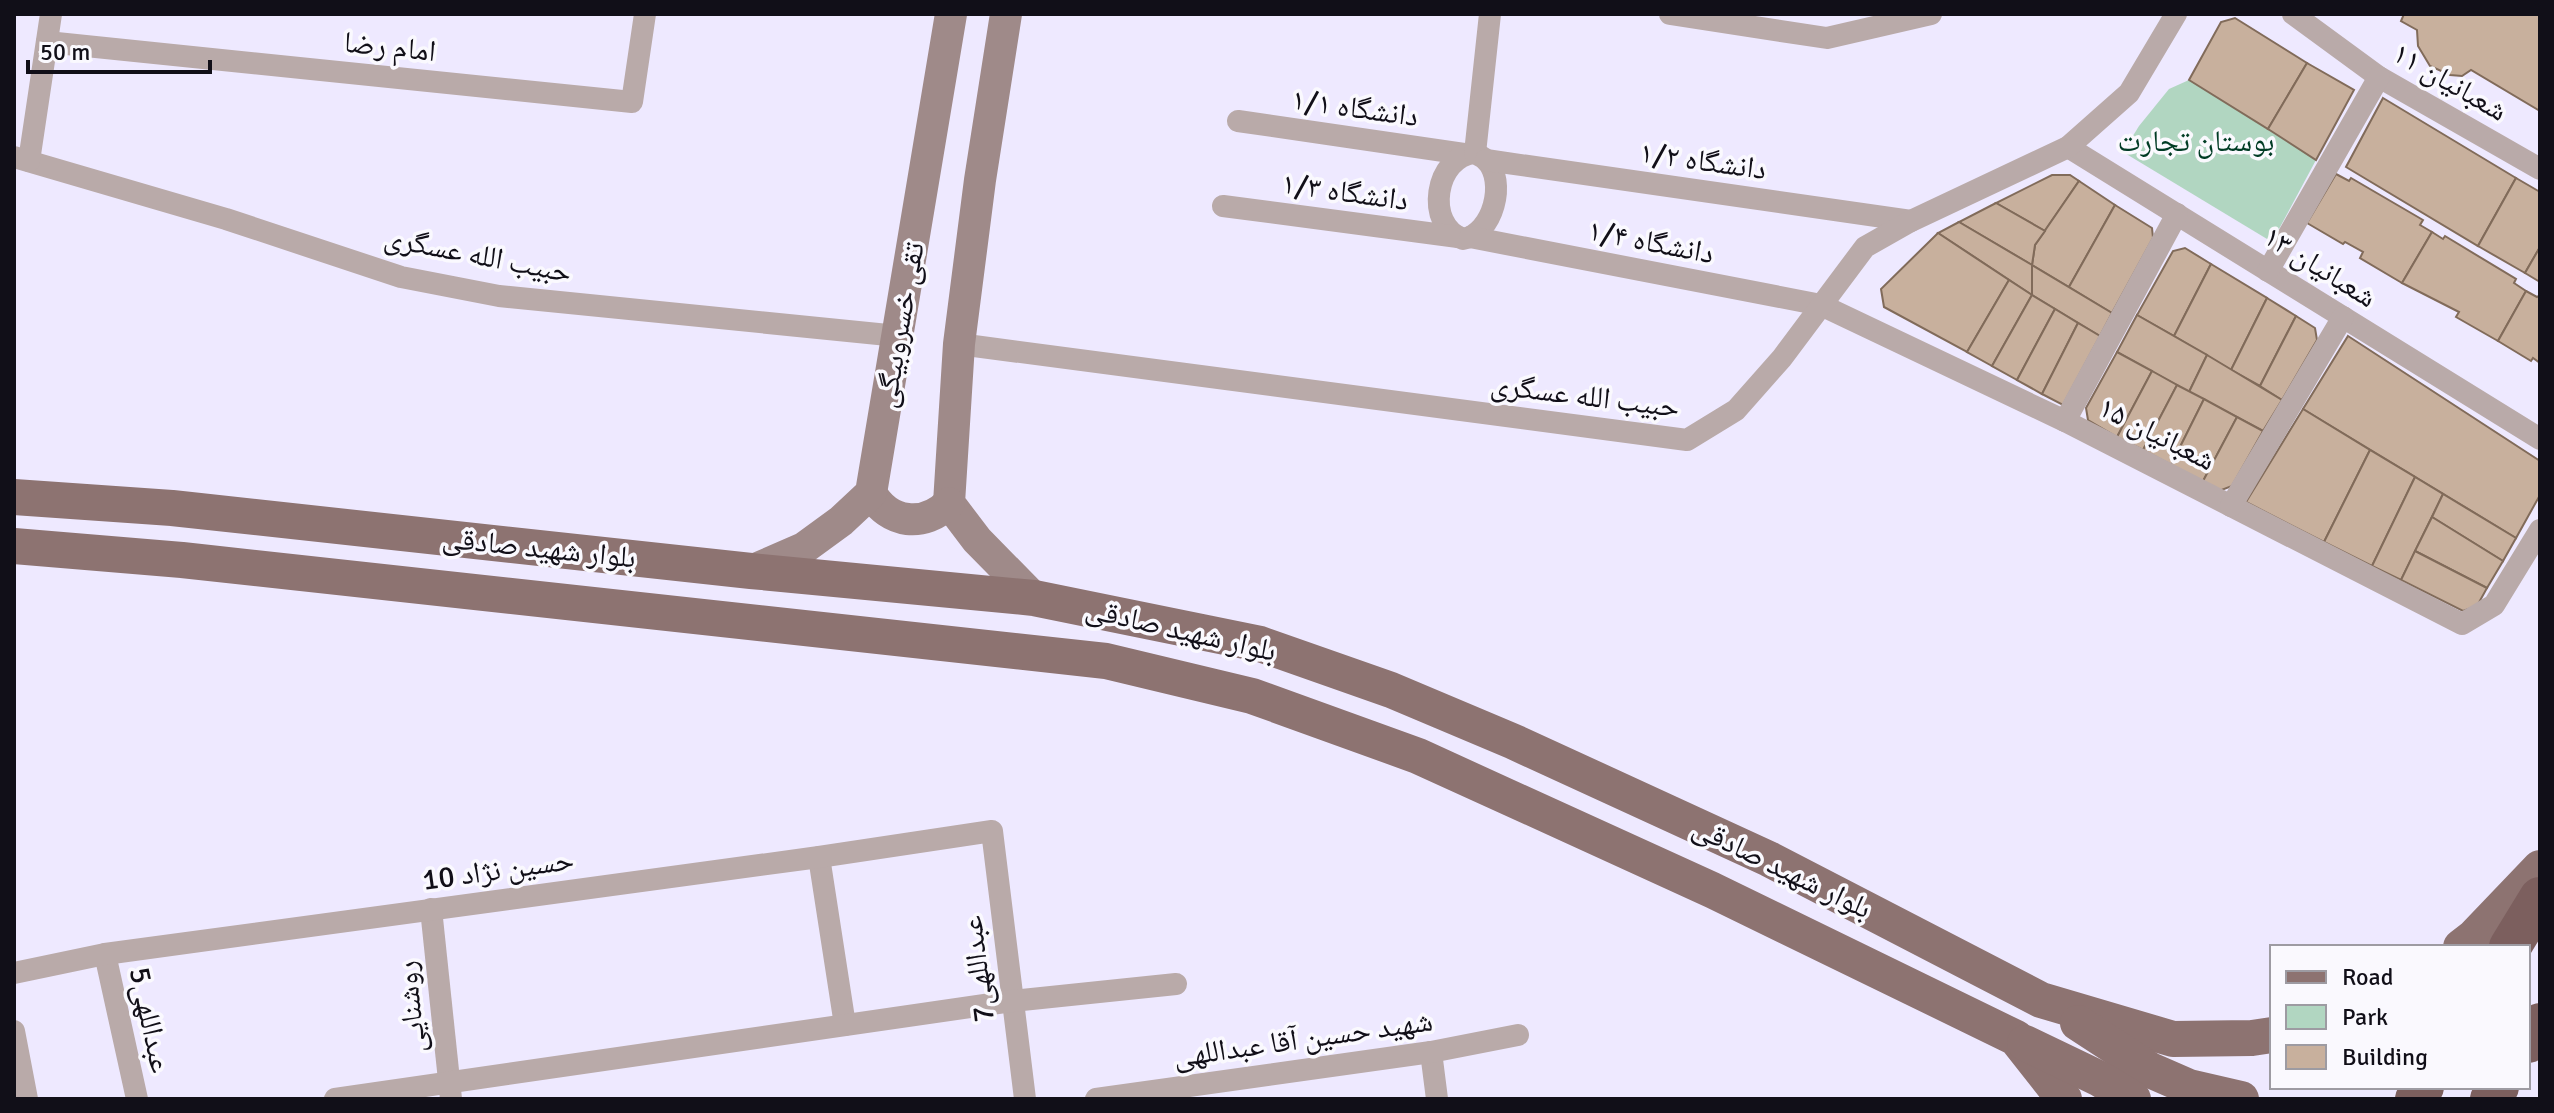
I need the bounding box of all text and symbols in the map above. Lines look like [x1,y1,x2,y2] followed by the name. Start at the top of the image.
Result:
[28,24,210,74] scale bar
[342,24,438,70] street label: امام رضا
[2386,34,2514,130] street label: شعبانیان ۱۱
[40,37,90,67] text: 50 m
[1289,81,1421,135] street label: دانشگاه ۱/۱
[2117,123,2275,160] park label: بوستان تجارت
[1637,134,1769,188] street label: دانشگاه ۱/۲
[1279,165,1411,219] street label: دانشگاه ۱/۳
[1585,212,1717,272] street label: دانشگاه ۱/۴
[2257,218,2383,316] street label: شعبانیان ۱۳
[381,219,575,291] street label: حبیب الله عسگری
[867,239,933,411] street label: تقی خسروبیگی
[1488,366,1682,426] street label: حبیب الله عسگری
[2092,389,2222,479] street label: شعبانیان ۱۵
[440,519,638,577] street label: بلوار شهید صادقی
[1082,590,1280,670] street label: بلوار شهید صادقی
[1686,809,1878,927] street label: بلوار شهید صادقی
[420,841,576,899] street label: حسین نژاد 10
[953,914,1003,1024] street label: عبداللهی7
[2270,945,2530,1089] legend
[388,959,434,1055] street label: روشنایی
[2342,962,2393,992] text: Road
[121,964,179,1076] street label: عبداللهی5
[1171,1002,1435,1076] street label: شهید حسین آقا عبداللهی
[2342,1002,2388,1032] text: Park
[2342,1042,2428,1072] text: Building

